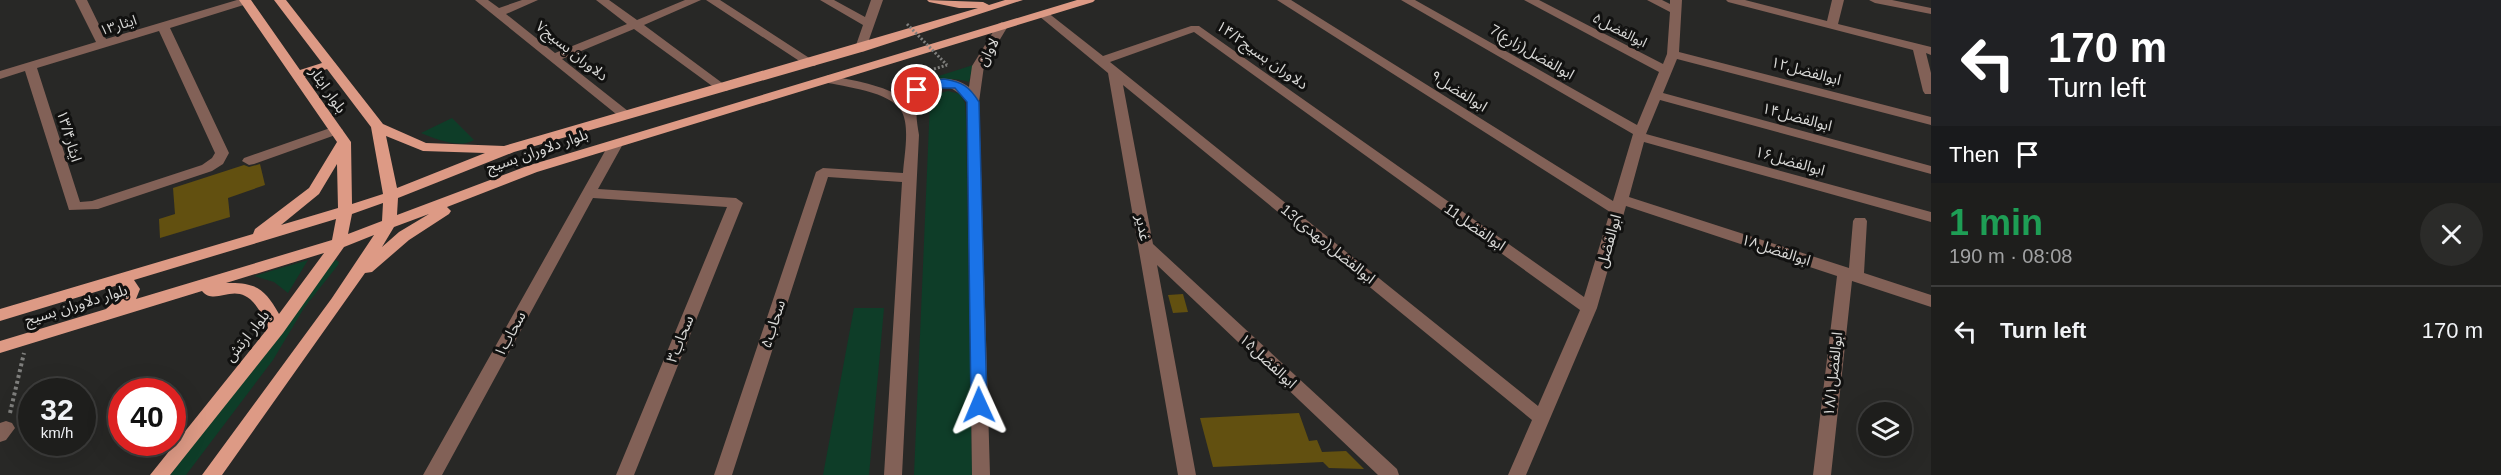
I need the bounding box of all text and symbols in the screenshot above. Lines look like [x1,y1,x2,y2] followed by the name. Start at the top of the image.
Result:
[1590,9,1650,51] street label: ابوالفضل۵
[97,12,139,39] street label: ایثار۱۳
[531,17,612,87] street label: دلاوران بسیج۷
[1211,17,1311,96] street label: ۱۴/۲دلاوران بسیج
[1485,20,1578,86] street label: 7ابوالفضل(زارع)
[1949,24,2027,102] icon: left
[2048,24,2167,71] text: 170 m
[973,35,1003,69] street label: لاوان
[1769,53,1843,89] street label: ابوالفضل۱۲
[305,63,350,117] street label: بلوار ایثار
[891,64,942,115] pin
[1427,67,1491,115] street label: ابوالفضل۹
[900,73,933,106] icon: arrive
[2048,73,2146,103] text: Turn left
[1760,99,1834,135] street label: ابوالفضل۱۴
[53,108,85,164] street label: ایثار۱۳/۴
[484,125,591,180] street label: بلوار دلاوران بسیج
[2011,138,2044,171] icon: arrive
[1753,142,1827,180] street label: ابوالفضل۱۶
[1949,142,1999,167] text: Then
[1441,199,1509,255] street label: 11ابوالفضل
[1277,200,1379,288] street label: 13ابوالفضل(مهدی)
[1949,202,2043,243] text: 1 min
[2420,203,2483,266] button: close
[1593,212,1625,270] street label: ابوالفضل
[1132,213,1154,243] street label: غدیر
[1739,230,1813,270] street label: ابوالفضل۱۸
[1949,245,2072,267] text: 190 m · 08:08
[22,281,131,332] street label: بلوار دلاوران بسیج
[757,298,789,350] street label: ۵سحاب
[221,307,273,365] street label: بلوار ارتش
[490,308,529,360] street label: ۱سحاب
[662,313,697,365] street label: ۳سحاب
[1949,315,1982,348] icon: left
[2000,318,2086,343] text: Turn left
[2422,318,2483,343] text: 170 m
[1236,330,1300,392] street label: ابوالفضل۱۵
[1820,331,1846,417] street label: ابوالفضل۱۸/۱
[947,373,1011,437] position arrow
[108,378,186,456] speed limit sign: 40
[40,393,74,426] text: 32
[1858,402,1912,456] map controls
[1858,402,1912,456] button: layers
[41,424,73,441] text: km/h

